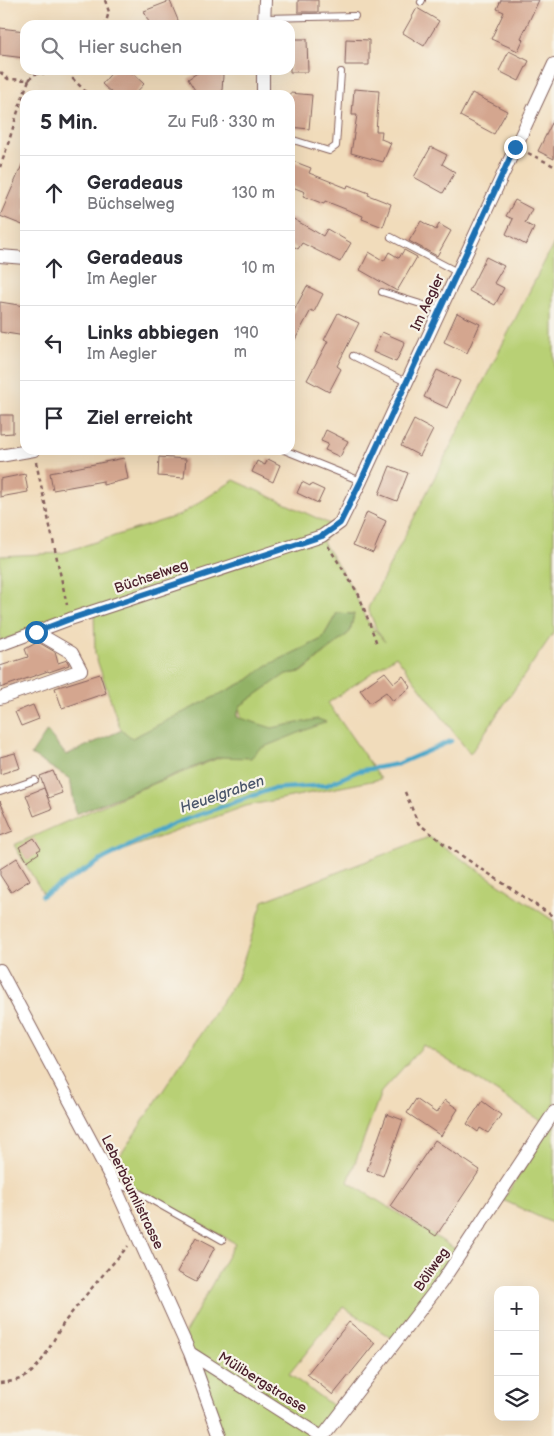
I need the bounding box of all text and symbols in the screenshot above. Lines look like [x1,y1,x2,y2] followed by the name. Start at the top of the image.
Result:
[20,20,295,75] search box
[38,34,66,62] icon: search
[78,36,182,59] text: Hier suchen
[40,110,97,135] text: 5 Min.
[168,113,275,132] text: Zu Fuß · 330 m
[504,136,527,159] route end
[87,172,183,195] text: Geradeaus
[40,179,68,207] icon: ahead
[232,184,275,203] text: 130 m
[87,195,175,214] text: Büchselweg
[87,247,183,270] text: Geradeaus
[40,254,68,282] icon: ahead
[242,259,275,278] text: 10 m
[87,270,156,289] text: Im Aegler
[407,270,448,333] street label: Im Aegler
[87,322,219,345] text: Links abbiegen
[234,324,259,362] text: 190 m
[40,329,68,357] icon: left
[87,345,156,364] text: Im Aegler
[40,404,68,432] icon: arrive
[87,407,193,430] text: Ziel erreicht
[112,556,190,597] street label: Büchselweg
[25,621,48,644] route start
[177,771,267,818] water label: Heuelgraben
[98,1132,168,1252] street label: Leberbäumlistrasse
[410,1244,453,1294] street label: Böliweg
[494,1286,539,1421] map controls
[494,1286,539,1331] button: +
[494,1331,539,1376] button: −
[215,1348,310,1417] street label: Mülibergstrasse
[494,1376,539,1421] button: layers

